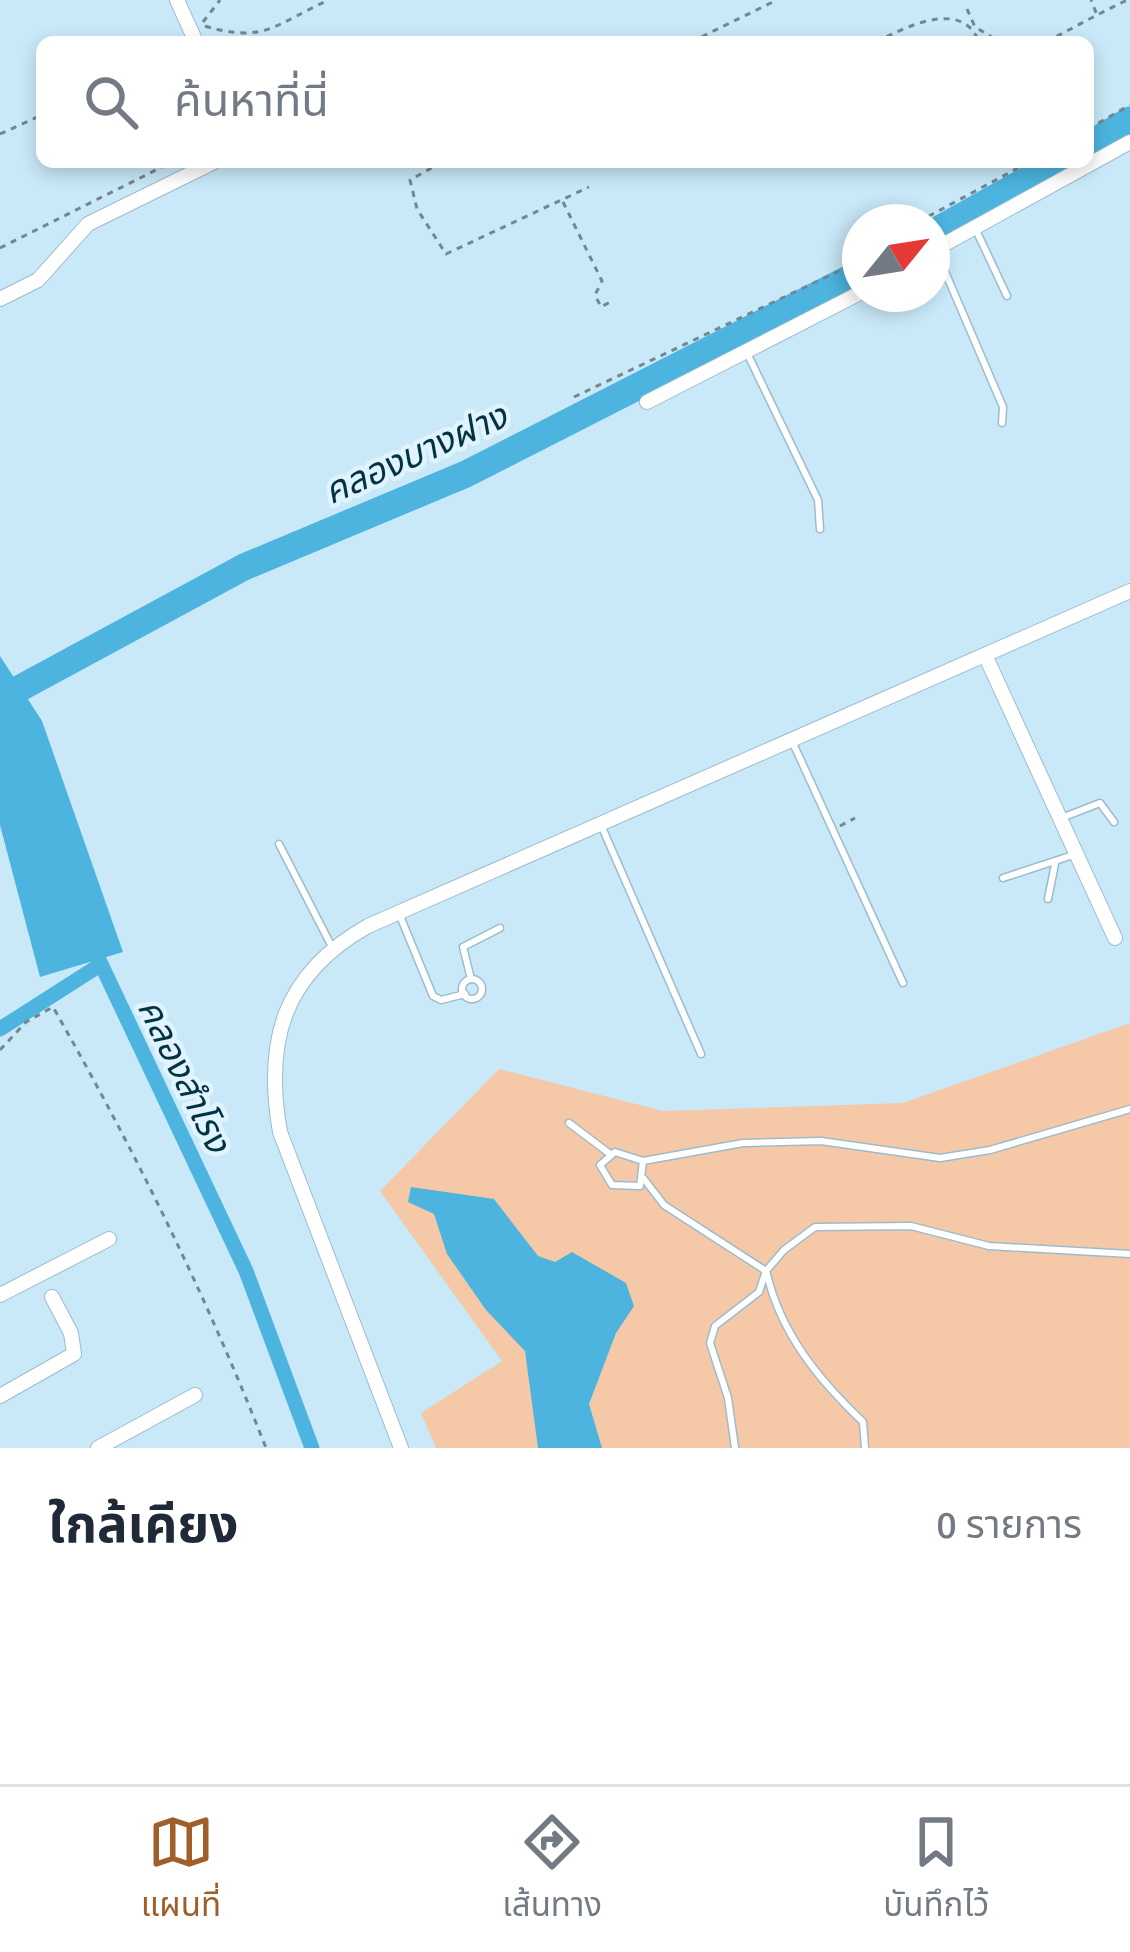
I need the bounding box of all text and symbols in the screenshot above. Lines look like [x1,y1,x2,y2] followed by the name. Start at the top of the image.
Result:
[36,36,1094,168] search box
[78,69,144,135] icon: search
[174,74,329,129] text: ค้นหาที่นี่
[842,204,950,312] north arrow
[317,393,516,515] water label: คลองบางฝาง
[127,991,241,1161] water label: คลองสำโรง
[48,1494,238,1557] text: ใกล้เคียง
[936,1501,1082,1549] text: 0 รายการ
[141,1809,221,1931] tab: แผนที่
[502,1809,602,1931] tab: เส้นทาง
[883,1809,989,1931] tab: บันทึกไว้

